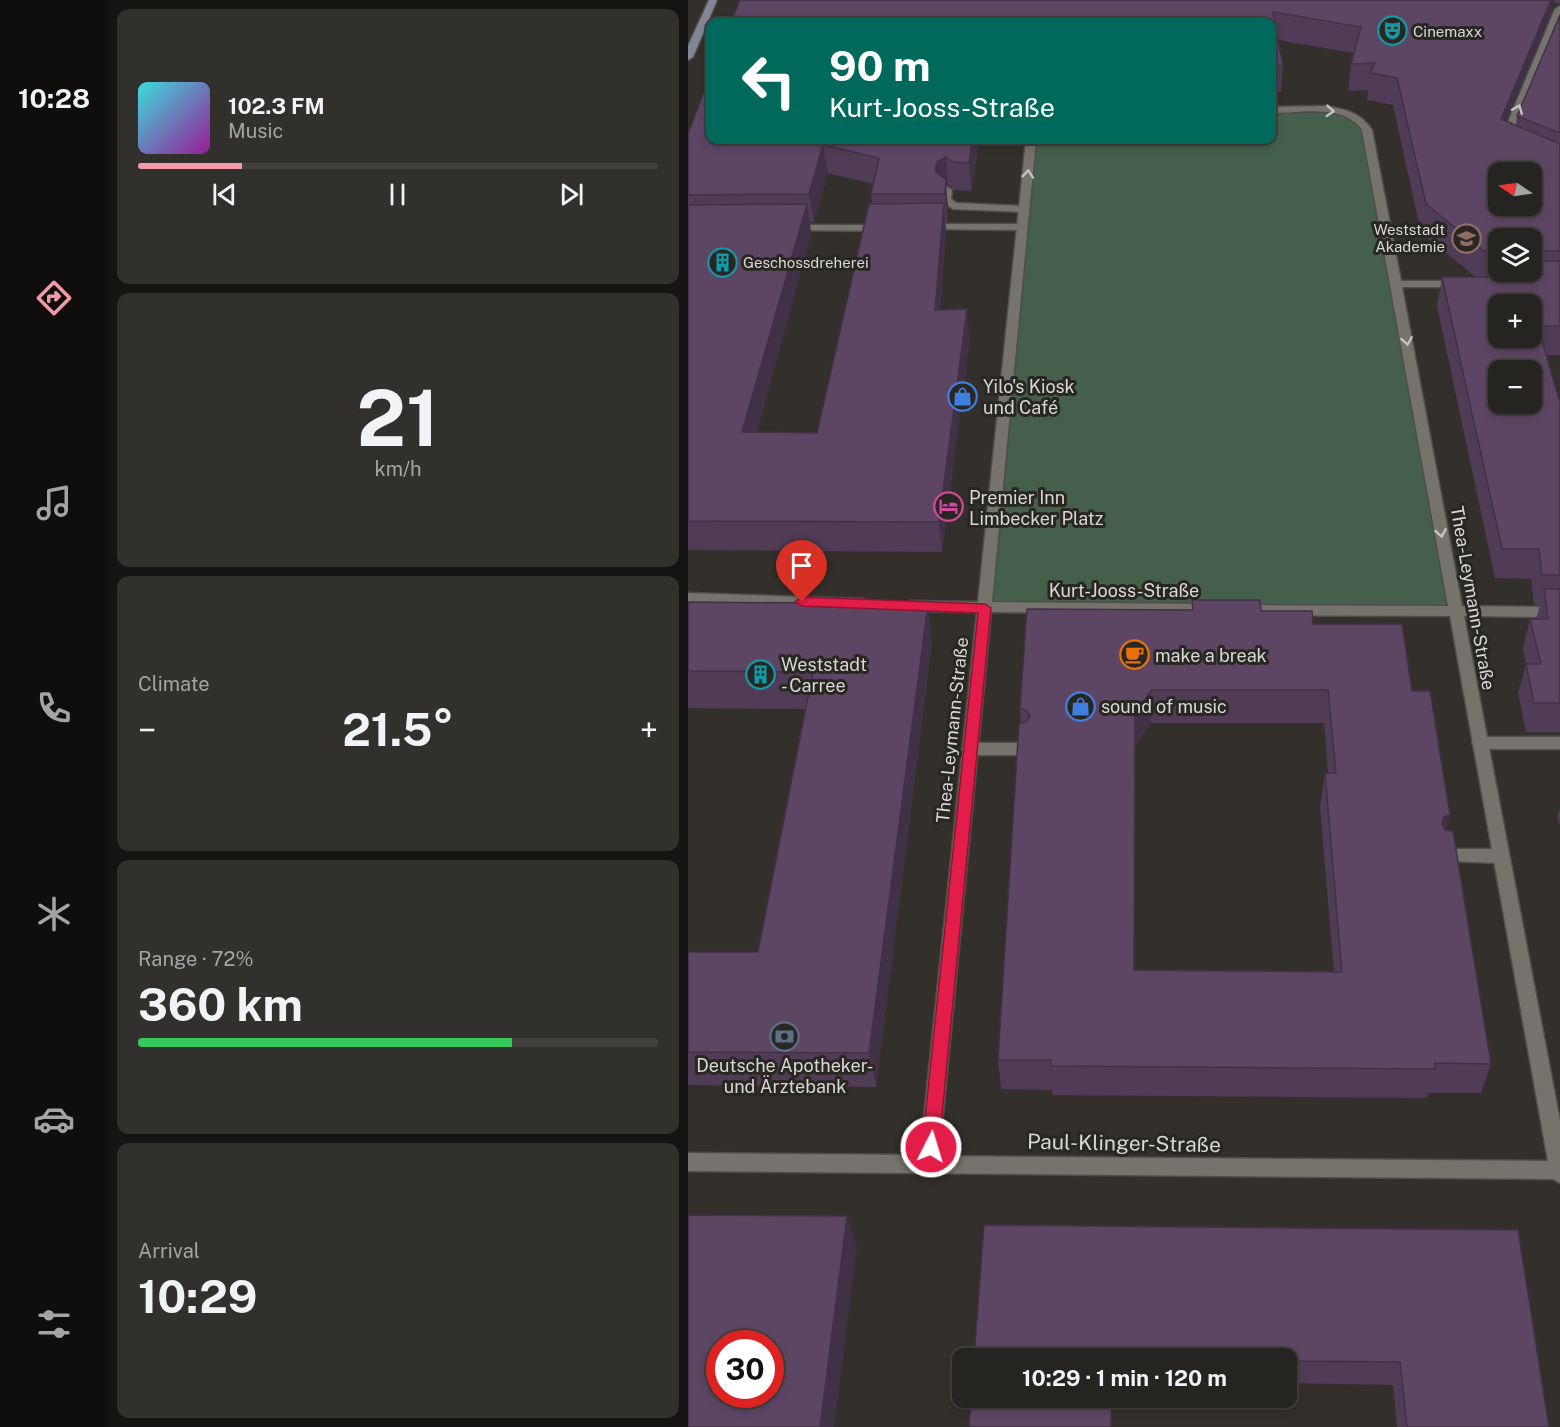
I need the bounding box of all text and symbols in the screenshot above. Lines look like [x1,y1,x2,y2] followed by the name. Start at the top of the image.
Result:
[1376,15,1408,47] theatre icon: Cinemaxx
[1413,23,1482,40] place label: Cinemaxx
[829,41,931,90] text: 90 m
[730,42,808,120] icon: left
[18,82,90,114] text: 10:28
[829,91,1055,123] text: Kurt-Jooss-Straße
[228,93,325,119] text: 102.3 FM
[1325,104,1334,117] one-way arrow
[1511,104,1523,115] one-way arrow
[228,119,283,143] text: Music
[1488,162,1542,216] north arrow
[1488,162,1542,414] map controls
[1021,170,1034,179] one-way arrow
[208,178,241,211] icon: previous
[381,178,414,211] icon: pause
[555,178,588,211] icon: next
[1373,221,1445,255] place label: Weststadt Akademie
[1450,222,1482,254] school or university icon: Weststadt Akademie
[1488,228,1542,282] button: layers
[706,246,738,278] building icon: Geschossdreherei
[743,254,869,271] place label: Geschossdreherei
[33,277,75,319] icon: directions
[1488,294,1542,348] button: +
[1400,336,1413,346] one-way arrow
[1488,360,1542,414] button: −
[357,372,439,464] text: 21
[983,376,1075,418] place label: Yilo's Kiosk und Café
[946,380,978,412] shop icon: Yilo's Kiosk und Café
[374,457,422,481] text: km/h
[33,482,75,524] icon: music
[969,487,1103,529] place label: Premier Inn Limbecker Platz
[932,491,964,523] hotel icon: Premier Inn Limbecker Platz
[1446,504,1500,692] street label: Thea-Leymann-Straße
[1434,528,1447,538] one-way arrow
[776,540,827,602] pin
[785,549,818,582] icon: arrive
[1049,580,1199,601] street label: Kurt-Jooss-Straße
[932,636,972,824] street label: Thea-Leymann-Straße
[1118,639,1150,671] cafe icon: make a break
[1155,645,1267,666] place label: make a break
[781,654,867,696] place label: Weststadt - Carree
[744,658,776,690] building icon: Weststadt - Carree
[138,672,210,696] text: Climate
[33,687,75,729] icon: phone
[1064,690,1096,722] shop icon: sound of music
[1101,696,1227,717] place label: sound of music
[342,703,454,756] text: 21.5°
[138,711,156,749] text: −
[640,711,658,749] text: +
[33,893,75,935] icon: climate
[138,947,254,971] text: Range · 72%
[138,978,303,1031] text: 360 km
[769,1020,801,1052] bank icon: Deutsche Apotheker- und Ärztebank
[696,1055,874,1097] place label: Deutsche Apotheker- und Ärztebank
[33,1098,75,1140] icon: car
[899,1115,963,1179] position arrow
[1027,1129,1221,1157] street label: Paul-Klinger-Straße
[138,1239,200,1263] text: Arrival
[138,1270,258,1323] text: 10:29
[33,1303,75,1345] icon: filters
[706,1330,784,1408] speed limit sign: 30
[1022,1365,1227,1391] text: 10:29 · 1 min · 120 m

